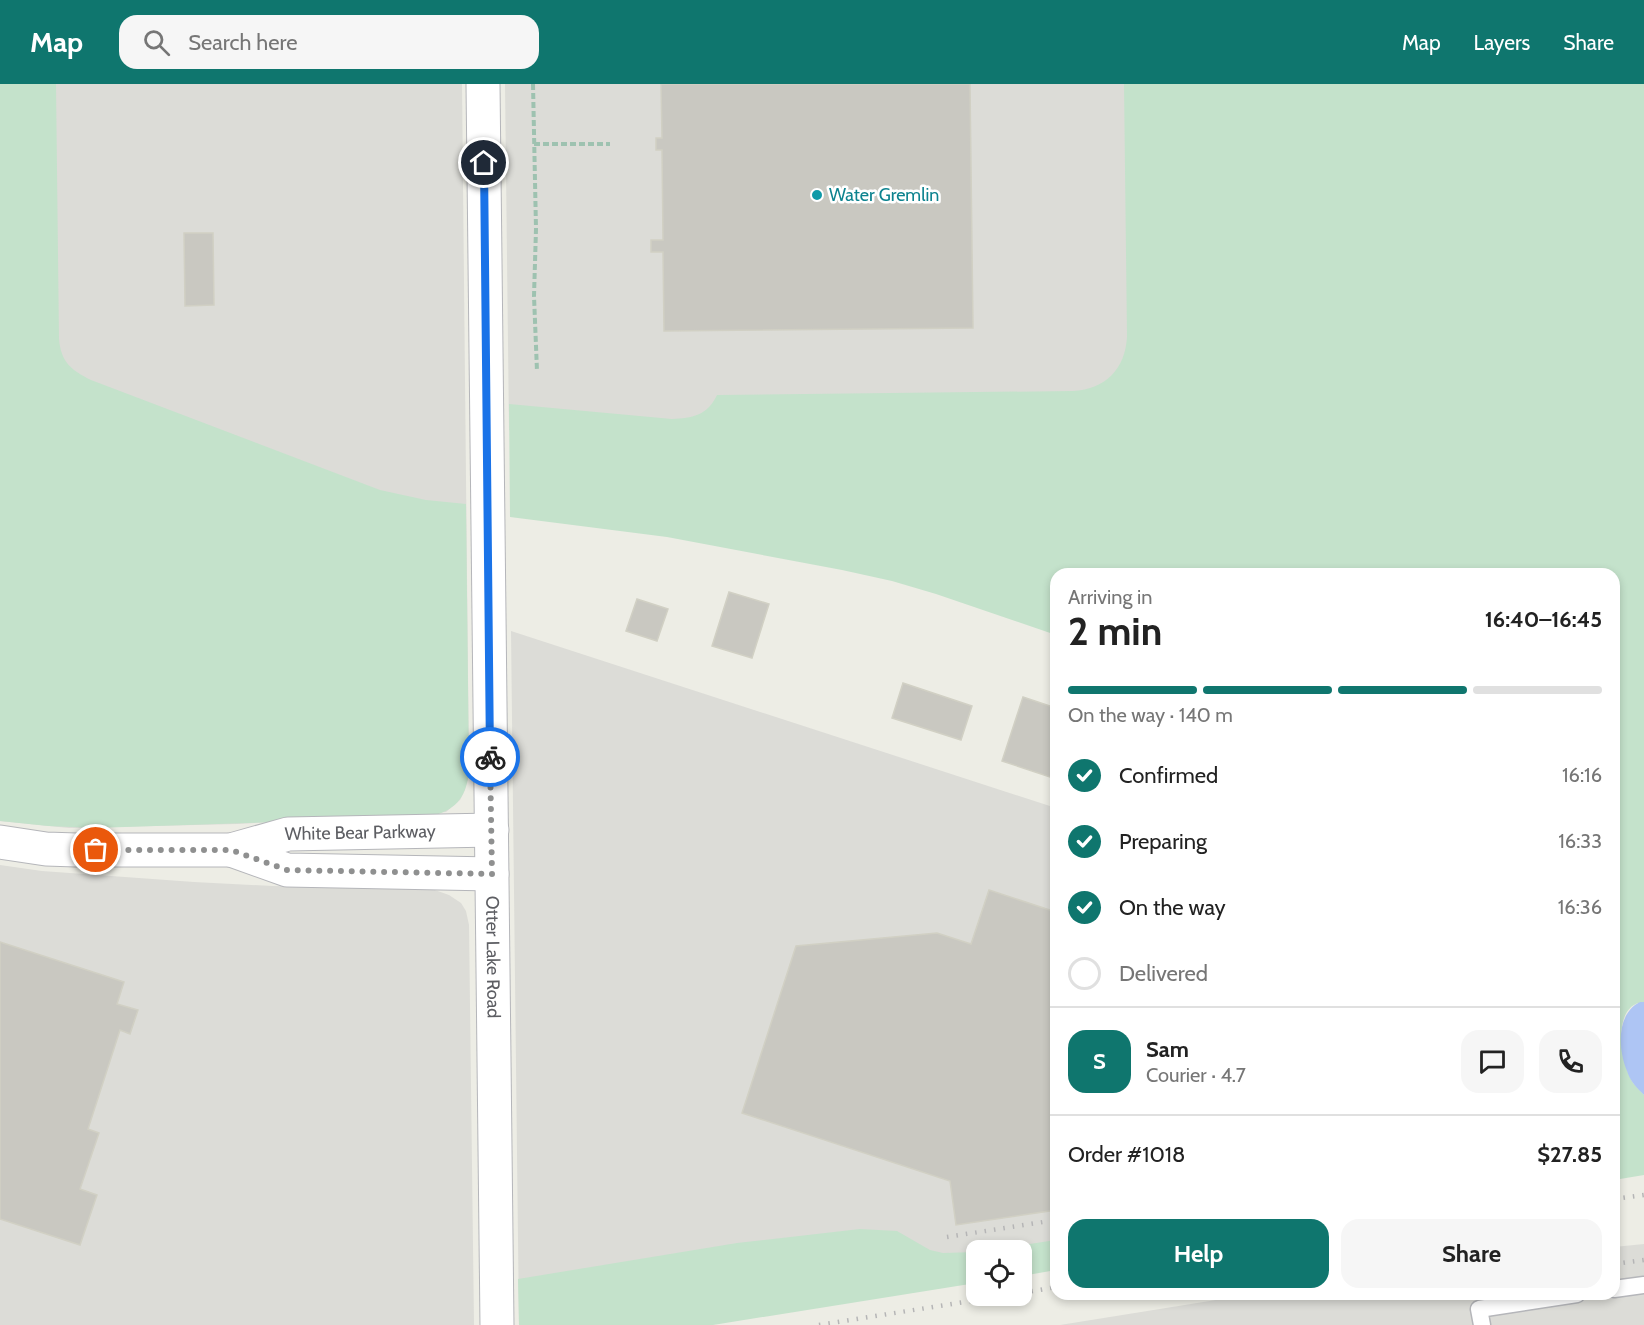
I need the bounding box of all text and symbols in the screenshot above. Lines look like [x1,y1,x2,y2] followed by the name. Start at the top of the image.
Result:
[119,15,539,69] search box
[30,25,83,59] text: Map
[140,26,173,59] icon: search
[188,29,297,56] text: Search here
[1402,30,1441,55] text: Map
[1474,30,1530,55] text: Layers
[1563,30,1614,55] text: Share
[458,137,509,188] pin
[467,146,500,179] icon: home
[829,184,939,206] place label: Water Gremlin
[810,188,824,202] marker: Water Gremlin
[1068,585,1152,609] text: Arriving in
[1485,606,1602,633] text: 16:40–16:45
[1068,607,1162,655] text: 2 min
[1068,703,1233,727] text: On the way · 140 m
[460,727,520,787] courier
[474,741,507,774] icon: bike
[1068,759,1101,792] icon: check
[1119,762,1218,789] text: Confirmed
[1562,763,1602,787] text: 16:16
[284,820,436,845] street label: White Bear Parkway
[70,824,121,875] pin
[1068,825,1101,858] icon: check
[1119,828,1207,855] text: Preparing
[1558,829,1602,853] text: 16:33
[79,833,112,866] icon: bag
[1068,891,1101,924] icon: check
[1119,894,1226,921] text: On the way
[1558,895,1602,919] text: 16:36
[481,896,505,1018] street label: Otter Lake Road
[1119,960,1208,987] text: Delivered
[1461,1030,1524,1093] button: chat
[1539,1030,1602,1093] button: phone
[1146,1036,1189,1063] text: Sam
[1093,1048,1106,1075] text: S
[1146,1063,1246,1087] text: Courier · 4.7
[1068,1141,1185,1168] text: Order #1018
[1537,1141,1602,1168] text: $27.85
[1068,1219,1329,1288] button: Help
[1341,1219,1602,1288] button: Share
[966,1240,1032,1306] map controls
[966,1240,1032,1306] button: locate

